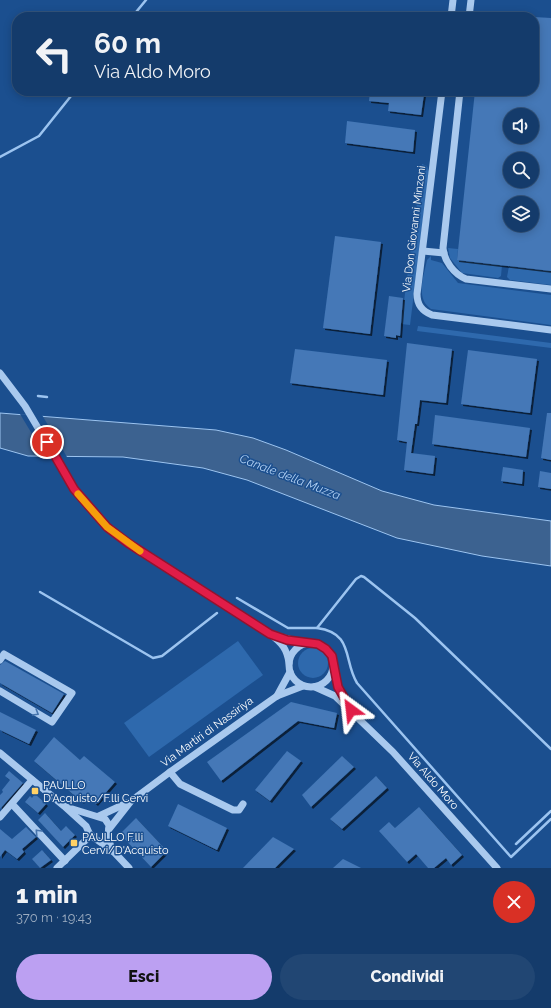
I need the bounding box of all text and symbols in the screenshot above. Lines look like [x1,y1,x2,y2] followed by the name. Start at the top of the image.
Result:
[94,27,161,60] text: 60 m
[28,28,80,80] icon: left
[94,61,211,82] text: Via Aldo Moro
[503,108,539,232] map controls
[503,108,539,144] button: sound
[503,152,539,188] button: search
[400,165,428,293] street label: Via Don Giovanni Minzoni
[503,196,539,232] button: layers
[30,425,64,459] pin
[36,431,58,453] icon: arrive
[238,451,342,503] water label: Canale della Muzza
[330,689,372,731] position arrow
[158,694,256,770] street label: Via Martiri di Nassiriya
[32,708,39,716] one-way arrow
[405,750,462,813] street label: Via Aldo Moro
[43,779,148,805] place label: PAULLO D'Acquisto/F.lli Cervi
[30,786,40,796] marker: PAULLO D'Acquisto/F.lli Cervi
[36,829,43,837] one-way arrow
[82,831,169,857] place label: PAULLO F.lli Cervi/D'Acquisto
[69,838,79,848] marker: PAULLO F.lli Cervi/D'Acquisto
[16,880,78,909] text: 1 min
[493,881,535,923] button: close
[16,910,92,925] text: 370 m · 19:43
[16,954,272,1000] button: Esci
[280,954,535,1000] button: Condividi

